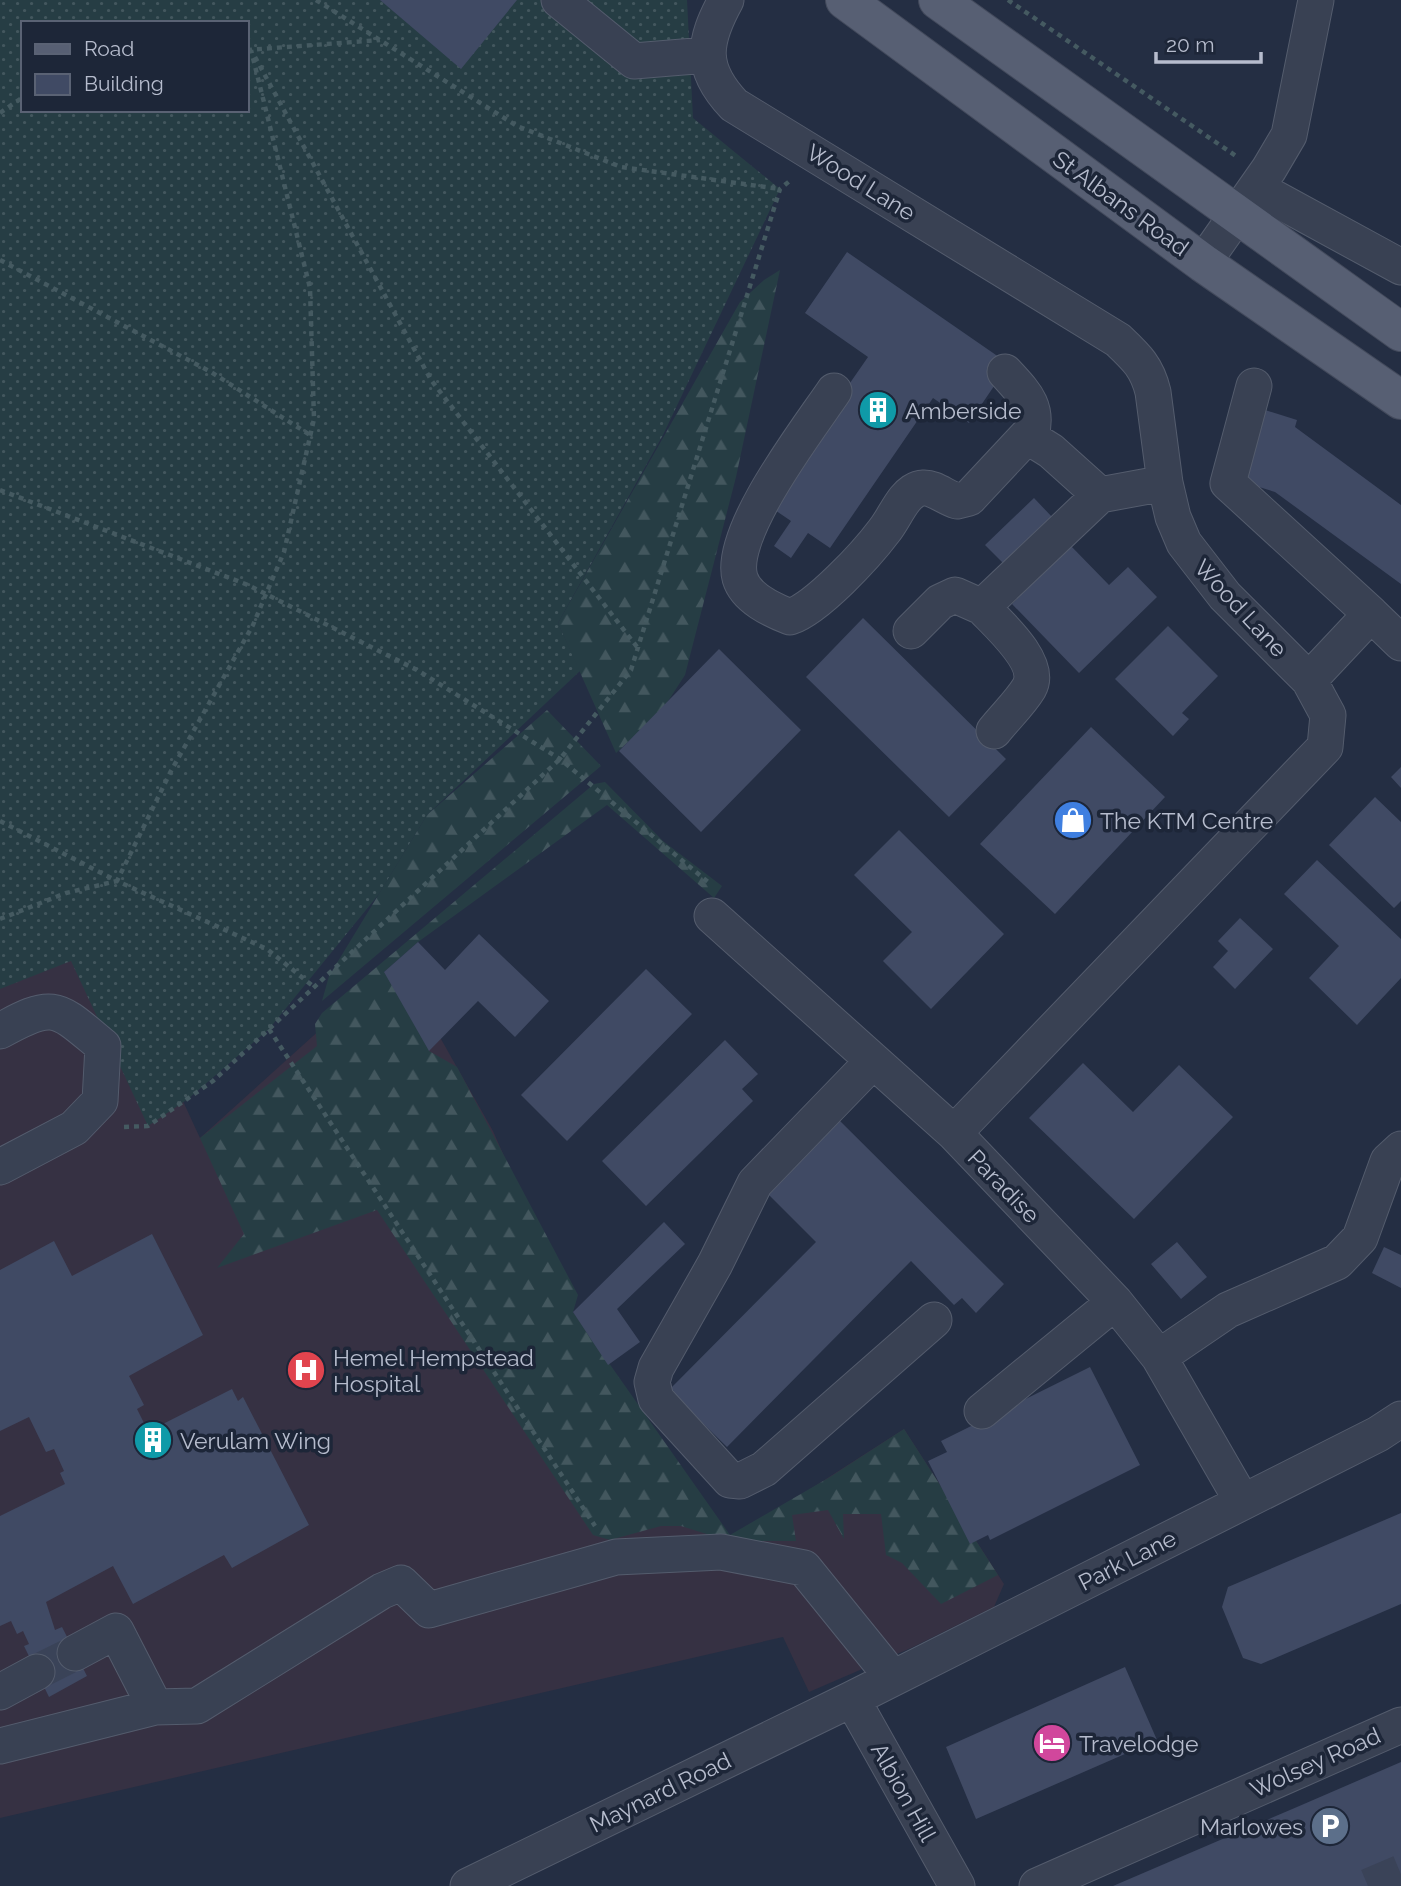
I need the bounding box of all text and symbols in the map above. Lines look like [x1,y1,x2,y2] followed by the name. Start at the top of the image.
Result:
[21,21,248,112] legend
[1156,21,1261,65] scale bar
[1166,32,1214,57] text: 20 m
[84,36,134,61] text: Road
[84,71,164,96] text: Building
[802,138,920,226] street label: Wood Lane
[1048,145,1194,261] street label: St Albans Road
[857,389,899,431] building icon: Amberside
[905,397,1021,424] place label: Amberside
[1189,554,1293,662] street label: Wood Lane
[1052,799,1094,841] shop icon: The KTM Centre
[1100,807,1273,834] place label: The KTM Centre
[963,1144,1045,1228] street label: Paradise
[333,1344,534,1397] place label: Hemel Hempstead Hospital
[285,1349,327,1391] hospital icon: Hemel Hempstead Hospital
[132,1419,174,1461] building icon: Verulam Wing
[180,1427,331,1454] place label: Verulam Wing
[1074,1524,1180,1596] street label: Park Lane
[1246,1721,1384,1803] street label: Wolsey Road
[1031,1722,1073,1764] hotel icon: Travelodge
[1079,1730,1198,1757] place label: Travelodge
[866,1738,942,1847] street label: Albion Hill
[585,1746,735,1838] street label: Maynard Road
[1309,1805,1351,1847] parking icon: Marlowes
[1200,1813,1303,1840] place label: Marlowes

